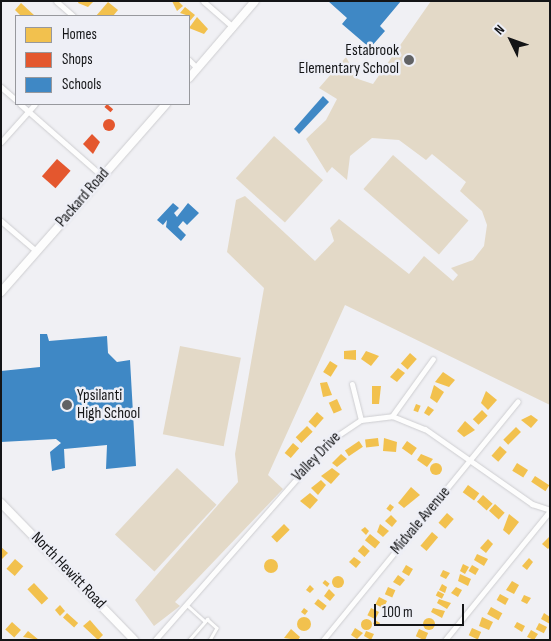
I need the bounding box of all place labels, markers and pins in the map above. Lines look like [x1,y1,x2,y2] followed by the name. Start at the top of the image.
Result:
[299,41,399,79] place label: Estabrook Elementary School
[403,54,415,66] marker: Estabrook Elementary School
[77,386,140,424] place label: Ypsilanti High School
[61,399,73,411] marker: Ypsilanti High School

